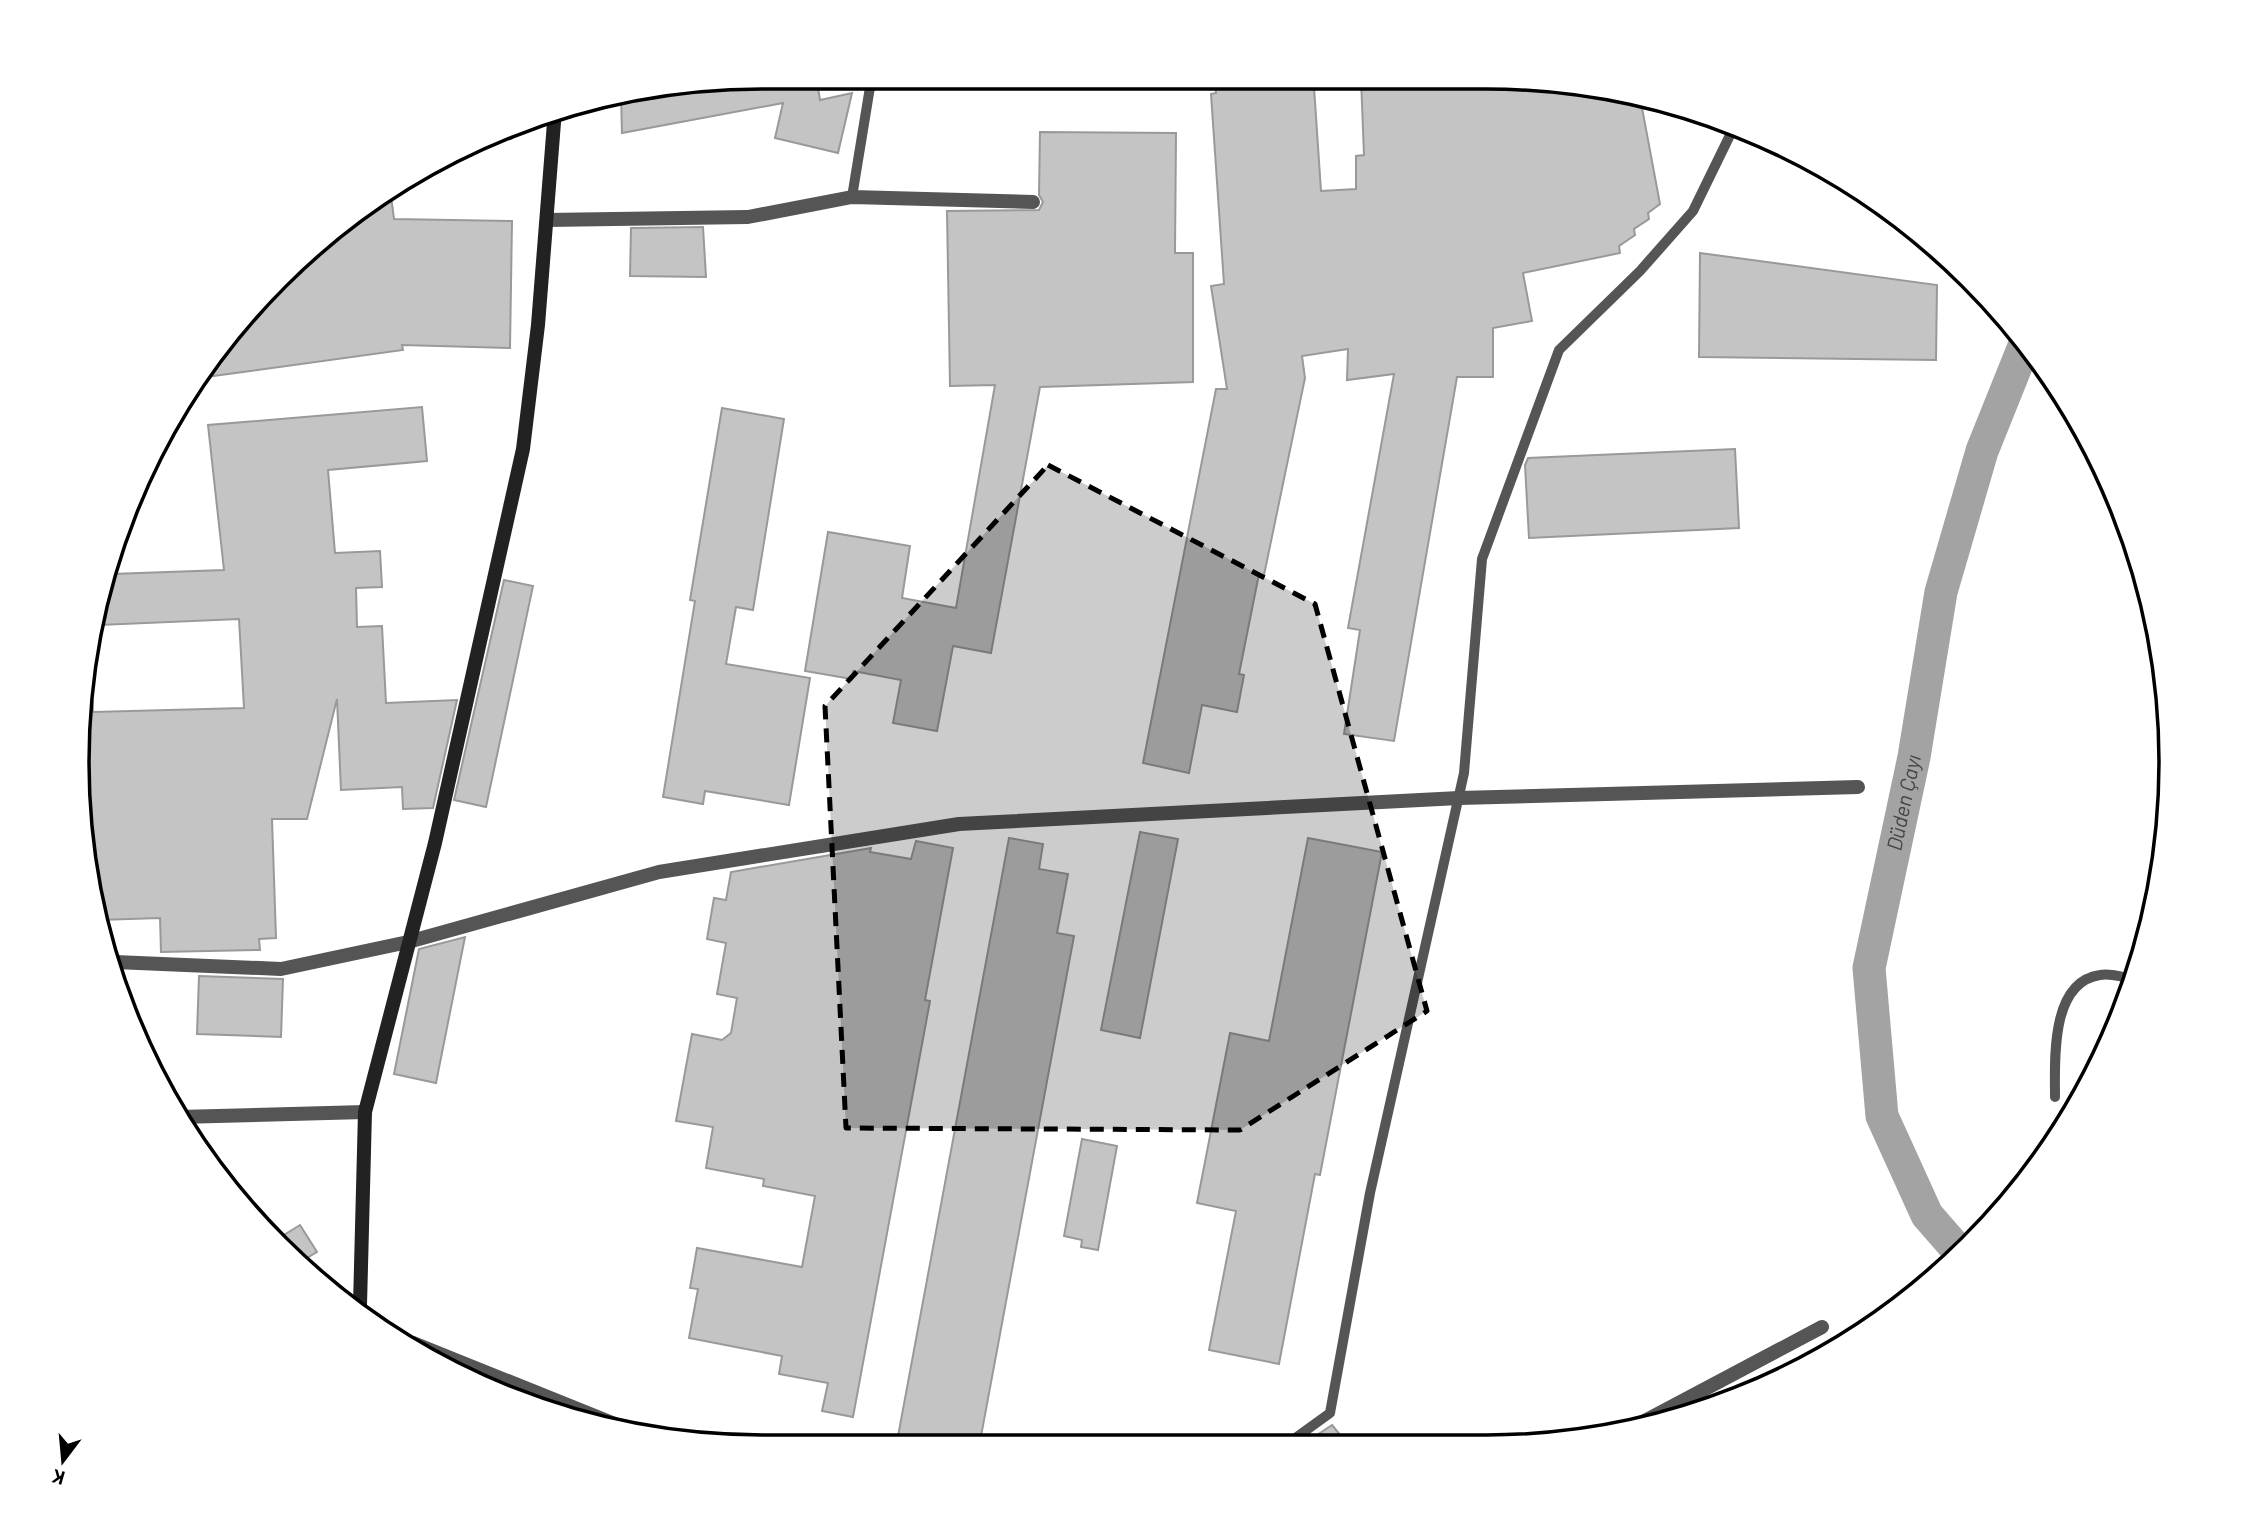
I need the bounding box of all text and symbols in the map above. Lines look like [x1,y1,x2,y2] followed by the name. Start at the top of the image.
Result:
[1880,752,1925,853] water label: Düden Çayı
[28,1426,98,1496] north arrow
[49,1465,67,1491] text: K

